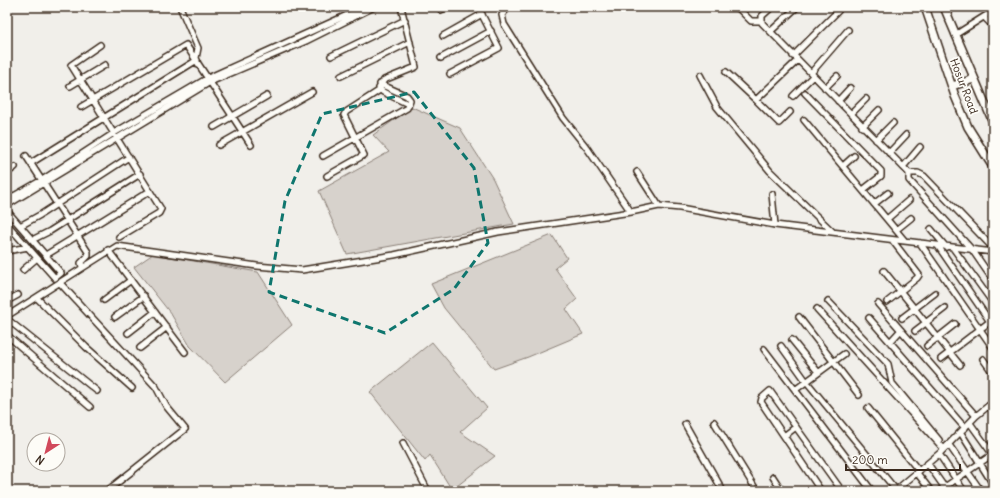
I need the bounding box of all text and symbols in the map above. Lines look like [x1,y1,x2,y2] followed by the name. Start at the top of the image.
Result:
[947,56,981,116] street label: Hosur Road
[26,432,66,472] north arrow
[846,446,960,472] scale bar
[33,452,47,468] text: N
[852,452,888,467] text: 200 m

